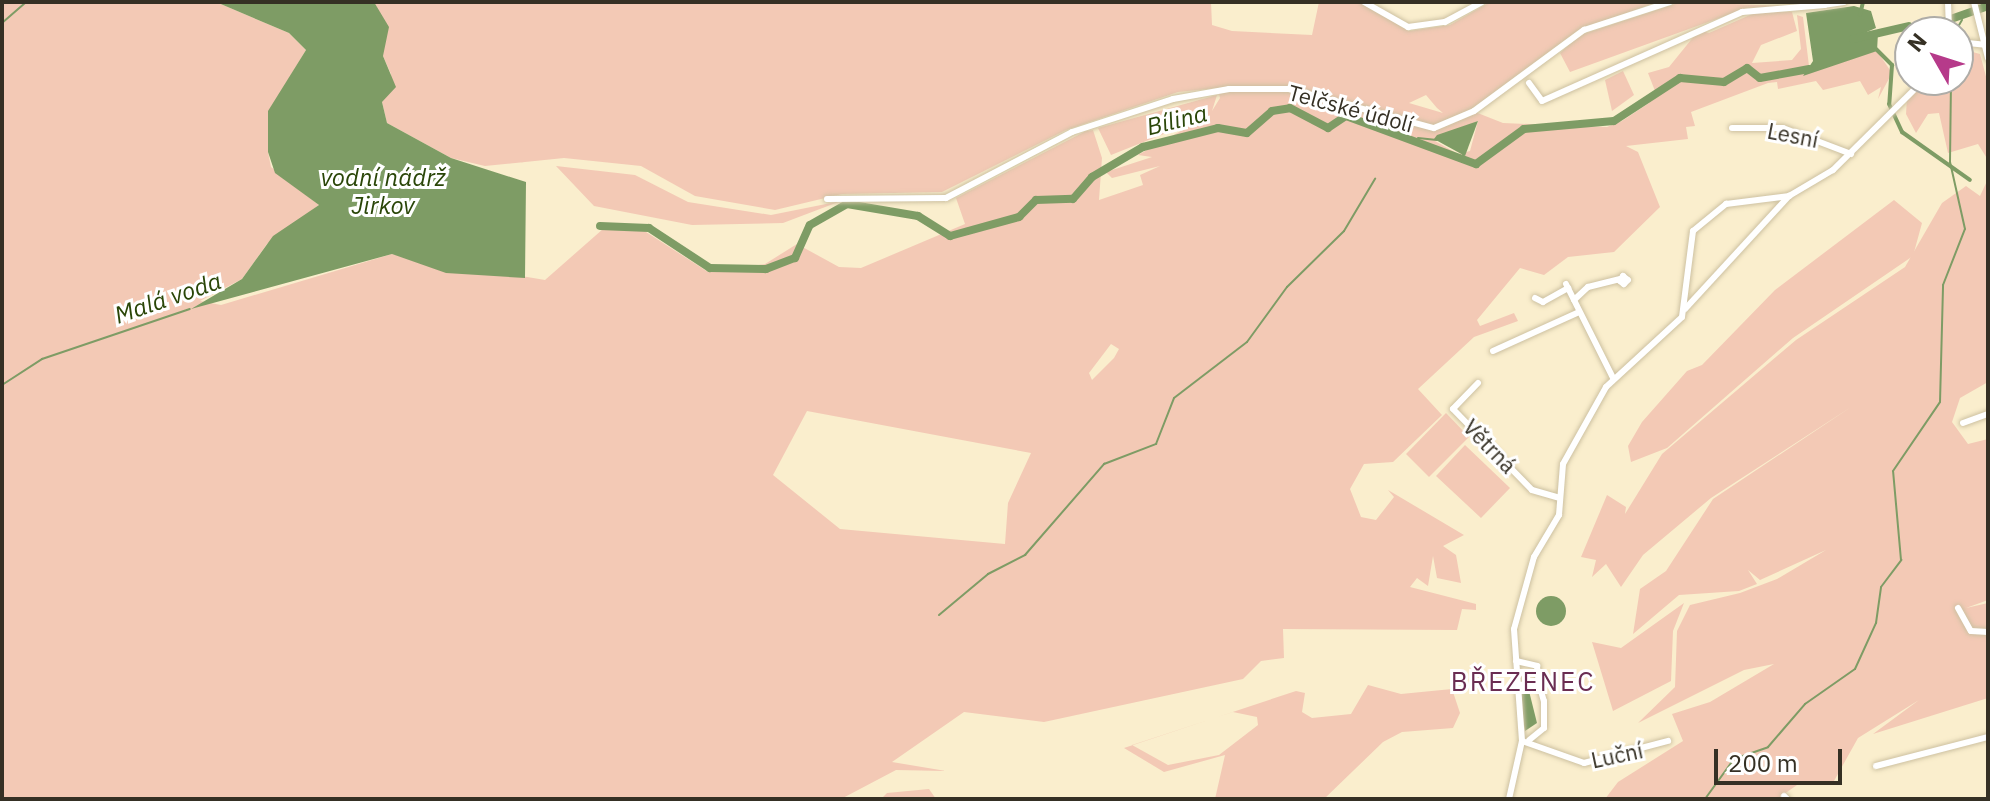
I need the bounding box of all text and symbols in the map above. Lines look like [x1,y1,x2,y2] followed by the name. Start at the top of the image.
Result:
[1894,16,1974,96] north arrow
[1900,27,1933,57] text: N
[1286,79,1416,137] street label: Telčské údolí
[1144,99,1210,141] water label: Bílina
[1765,117,1821,153] street label: Lesní
[320,164,446,220] water label: vodní nádrž Jirkov
[111,266,225,330] water label: Malá voda
[1458,414,1522,478] street label: Větrná
[1451,666,1595,698] district label: BŘEZENEC
[1718,733,1846,783] scale bar
[1589,737,1645,773] street label: Luční
[1728,747,1798,779] text: 200 m

